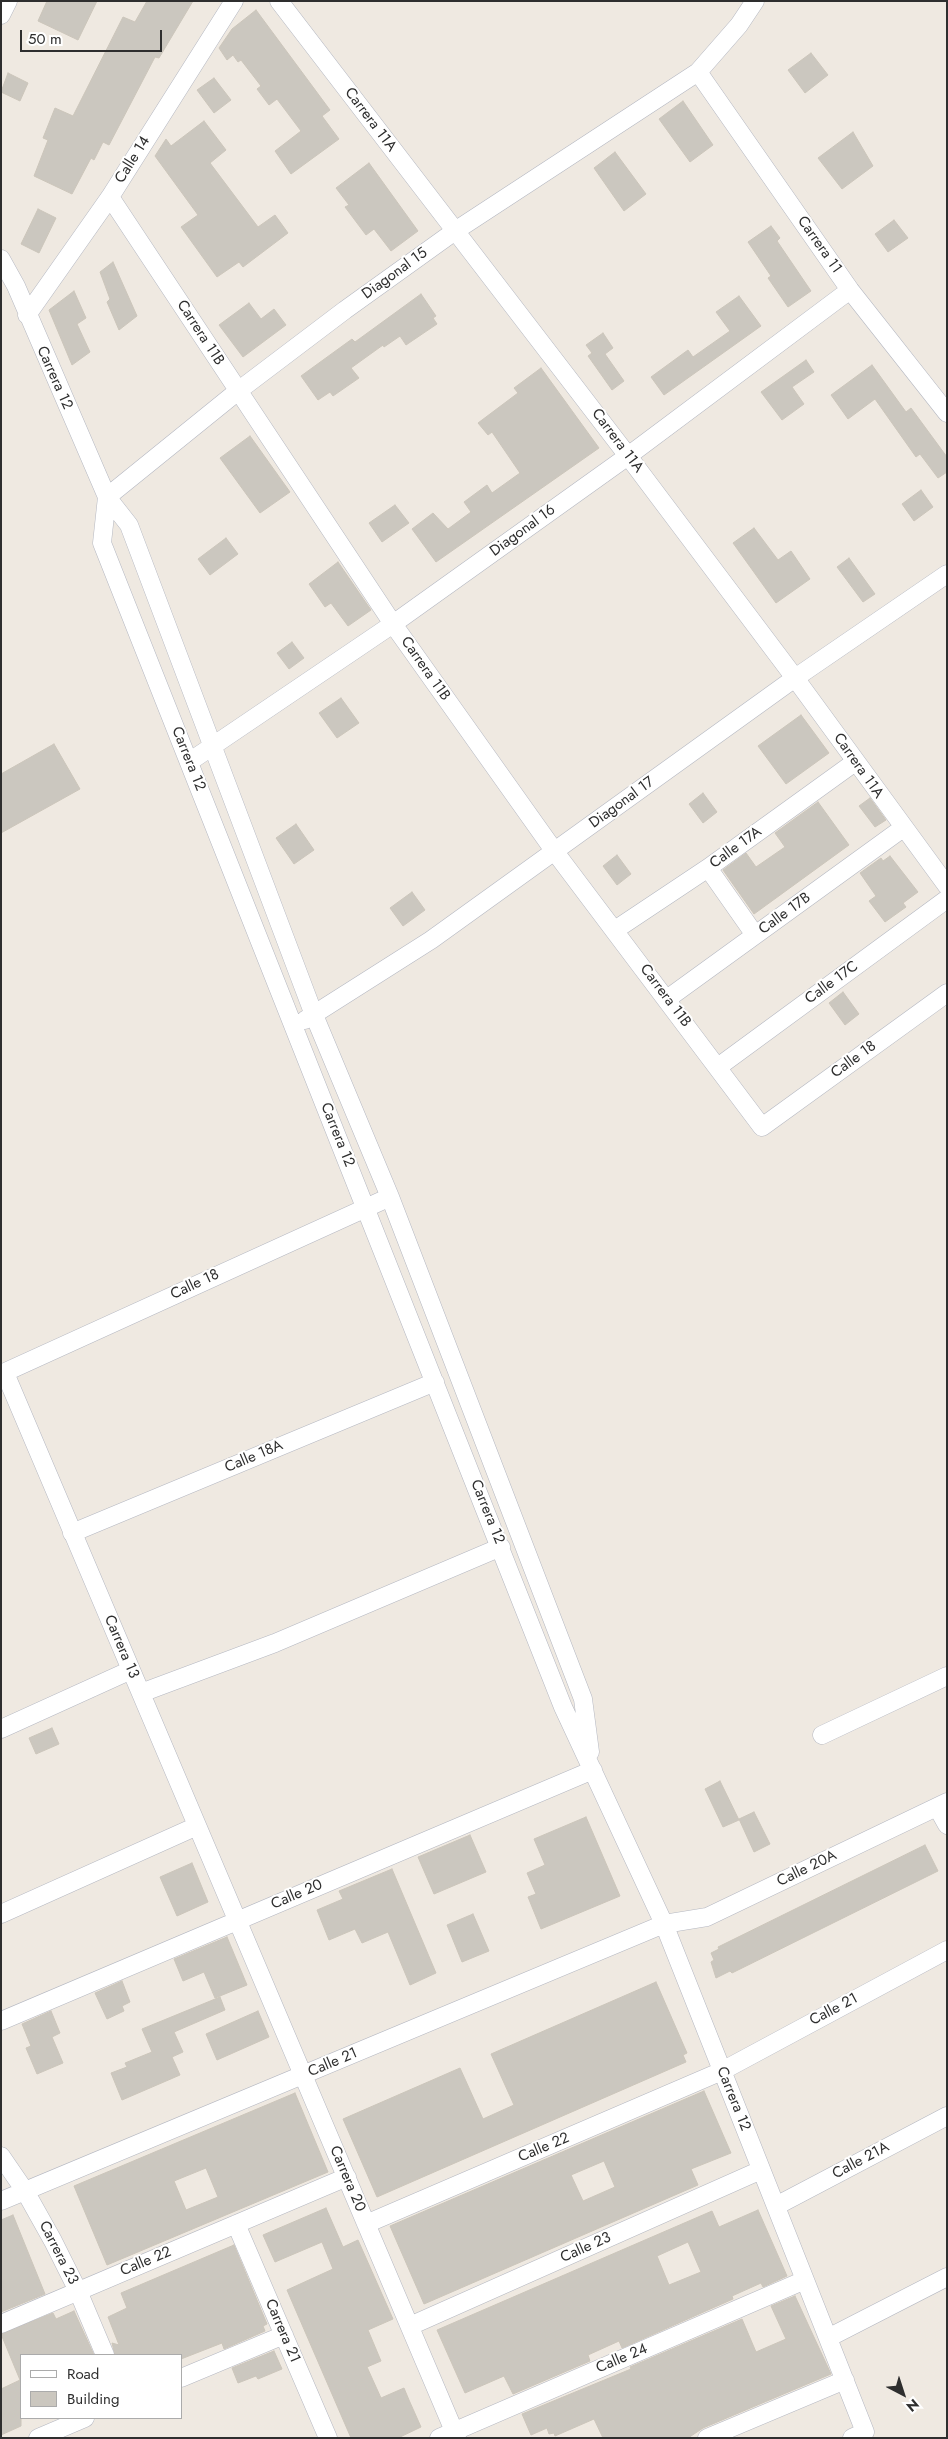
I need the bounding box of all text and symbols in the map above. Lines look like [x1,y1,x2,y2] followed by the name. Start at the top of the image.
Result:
[22,20,165,52] scale bar
[28,28,62,50] text: 50 m
[340,84,400,156] street label: Carrera 11A
[112,133,154,187] street label: Calle 14
[793,213,845,277] street label: Carrera 11
[359,244,431,304] street label: Diagonal 15
[172,297,228,369] street label: Carrera 11B
[32,344,76,412] street label: Carrera 12
[587,405,647,477] street label: Carrera 11A
[487,501,559,561] street label: Diagonal 16
[396,634,454,704] street label: Carrera 11B
[167,724,209,794] street label: Carrera 12
[829,730,887,802] street label: Carrera 11A
[586,773,658,833] street label: Diagonal 17
[707,823,765,873] street label: Calle 17A
[756,889,814,939] street label: Calle 17B
[802,958,862,1008] street label: Calle 17C
[636,961,694,1031] street label: Carrera 11B
[828,1038,880,1082] street label: Calle 18
[316,1100,358,1170] street label: Carrera 12
[168,1266,222,1304] street label: Calle 18
[222,1437,286,1477] street label: Calle 18A
[466,1477,508,1547] street label: Carrera 12
[100,1613,142,1681] street label: Carrera 13
[774,1847,840,1891] street label: Calle 20A
[269,1876,325,1914] street label: Calle 20
[807,1990,861,2030] street label: Calle 21
[306,2045,360,2081] street label: Calle 21
[712,2064,754,2134] street label: Carrera 12
[516,2129,572,2167] street label: Calle 22
[829,2139,893,2183] street label: Calle 21A
[325,2143,369,2215] street label: Carrera 20
[34,2218,82,2288] street label: Carrera 23
[558,2229,614,2267] street label: Calle 23
[118,2243,174,2281] street label: Calle 22
[261,2296,303,2366] street label: Carrera 21
[594,2340,650,2378] street label: Calle 24
[20,2354,182,2419] legend
[67,2363,99,2385] text: Road
[878,2369,928,2419] north arrow
[67,2388,119,2410] text: Building
[902,2394,923,2417] text: N

